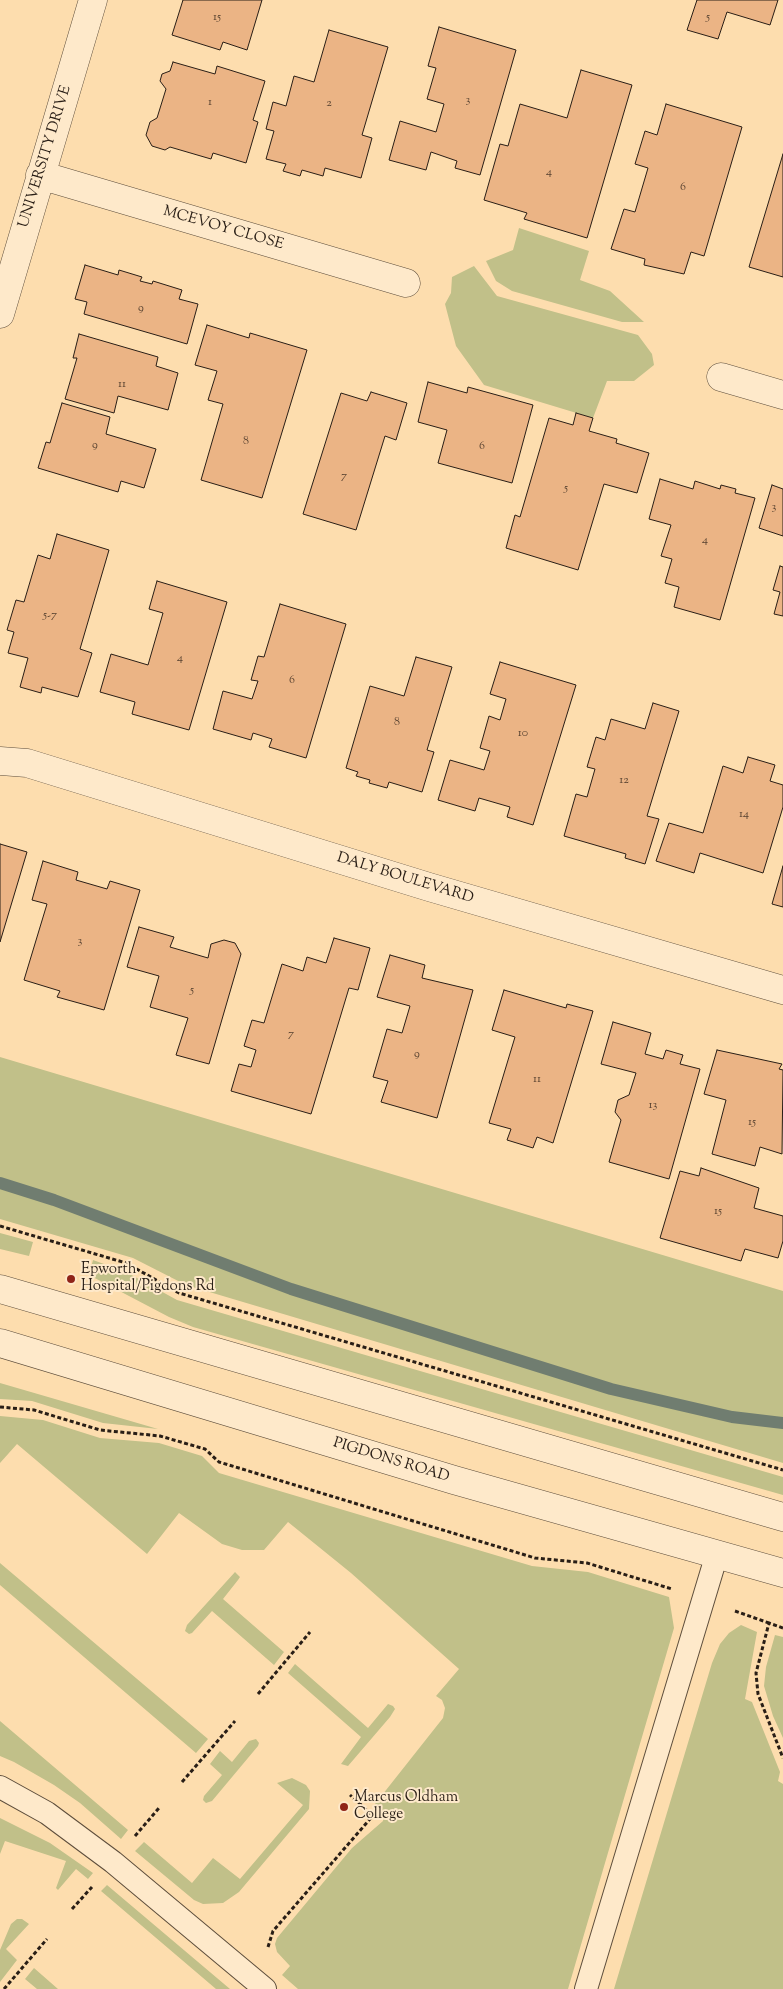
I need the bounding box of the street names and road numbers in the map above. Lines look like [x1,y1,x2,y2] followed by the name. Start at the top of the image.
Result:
[16,84,76,230] street label: UNIVERSITY DRIVE
[161,203,285,255] street label: MCEVOY CLOSE
[334,850,476,908] street label: DALY BOULEVARD
[331,1435,451,1487] street label: PIGDONS ROAD

